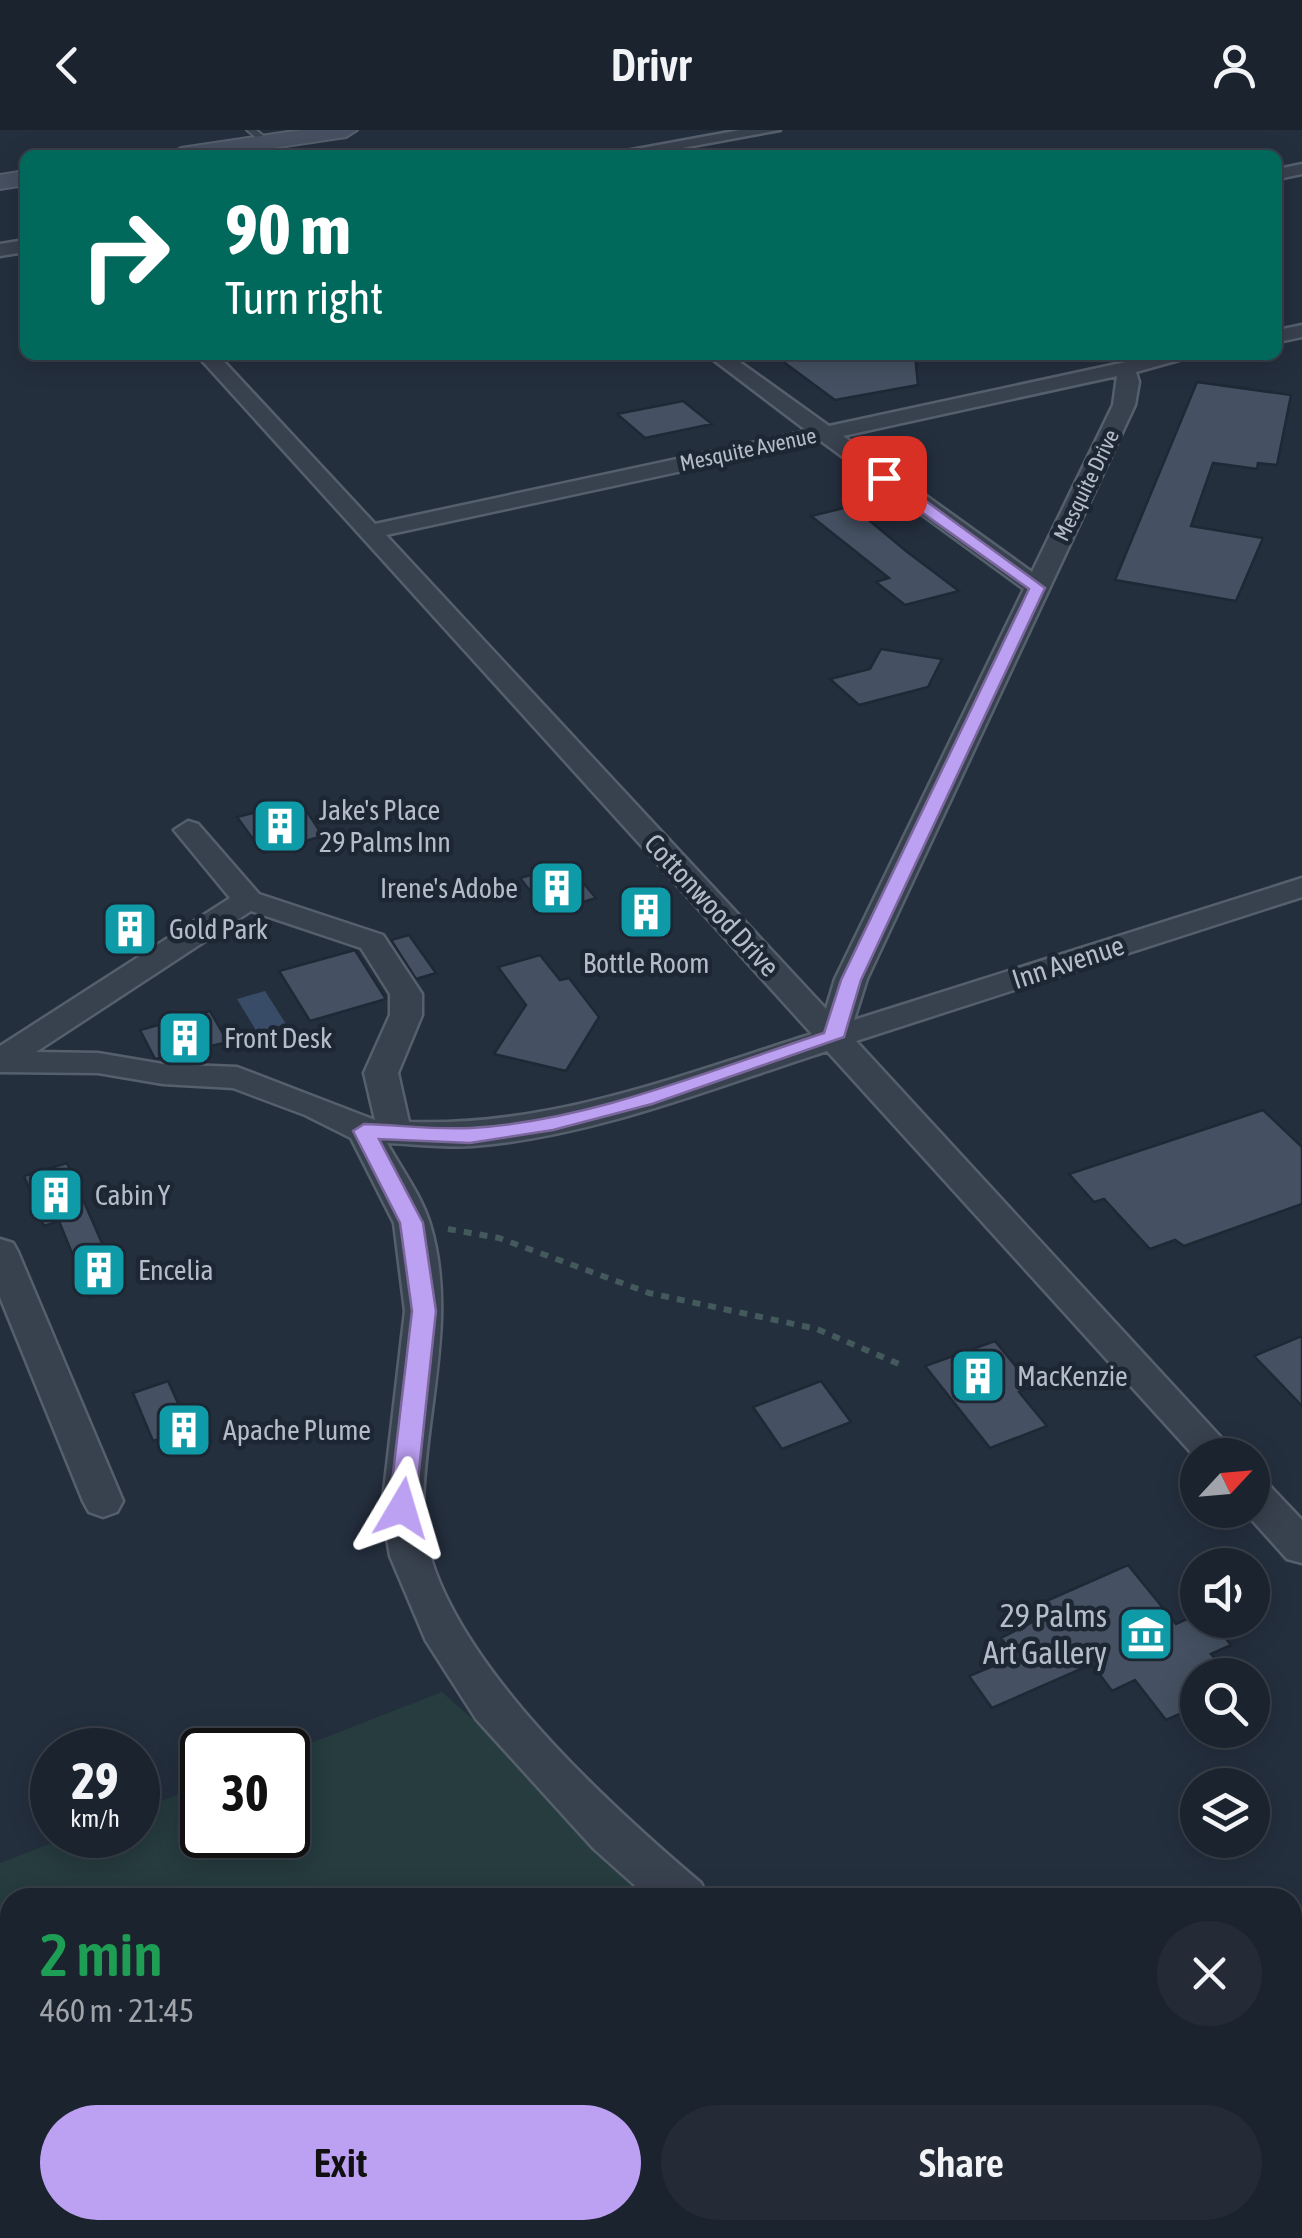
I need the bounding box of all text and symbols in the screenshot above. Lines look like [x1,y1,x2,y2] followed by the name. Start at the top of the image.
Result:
[40,38,95,93] icon: back
[1207,38,1262,93] icon: person
[611,39,691,91] text: Drivr
[225,189,351,269] text: 90 m
[60,190,190,320] icon: right
[225,272,383,324] text: Turn right
[677,422,819,476] street label: Mesquite Avenue
[1048,425,1124,545] street label: Mesquite Drive
[842,436,927,521] pin
[857,451,912,506] icon: arrive
[319,794,451,858] place label: Jake's Place 29 Palms Inn
[250,796,310,856] building icon: Jake's Place 29 Palms Inn
[638,827,786,983] street label: Cottonwood Drive
[527,858,587,918] building icon: Irene's Adobe
[380,872,518,904] place label: Irene's Adobe
[616,882,676,942] building icon: Bottle Room
[100,899,160,959] building icon: Gold Park
[169,913,268,945] place label: Gold Park
[1008,929,1128,995] street label: Inn Avenue
[583,947,709,979] place label: Bottle Room
[155,1008,215,1068] building icon: Front Desk
[224,1022,332,1054] place label: Front Desk
[26,1165,86,1225] building icon: Cabin Y
[95,1179,171,1211] place label: Cabin Y
[69,1240,129,1300] building icon: Encelia
[138,1254,213,1286] place label: Encelia
[948,1346,1008,1406] building icon: MacKenzie
[1017,1360,1128,1392] place label: MacKenzie
[154,1400,214,1460] building icon: Apache Plume
[223,1414,371,1446] place label: Apache Plume
[1180,1438,1270,1528] north arrow
[1180,1438,1270,1858] map controls
[350,1456,454,1560] position arrow
[1180,1548,1270,1638] button: sound
[983,1597,1107,1671] place label: 29 Palms Art Gallery
[1116,1604,1176,1664] museum icon: 29 Palms Art Gallery
[1180,1658,1270,1748] button: search
[180,1728,310,1858] speed limit sign: 30
[71,1752,118,1810] text: 29
[1180,1768,1270,1858] button: layers
[70,1804,120,1832] text: km/h
[40,1920,163,1989] text: 2 min
[1157,1921,1262,2026] button: close
[40,1992,194,2029] text: 460 m · 21:45
[40,2105,641,2220] button: Exit
[661,2105,1262,2220] button: Share

